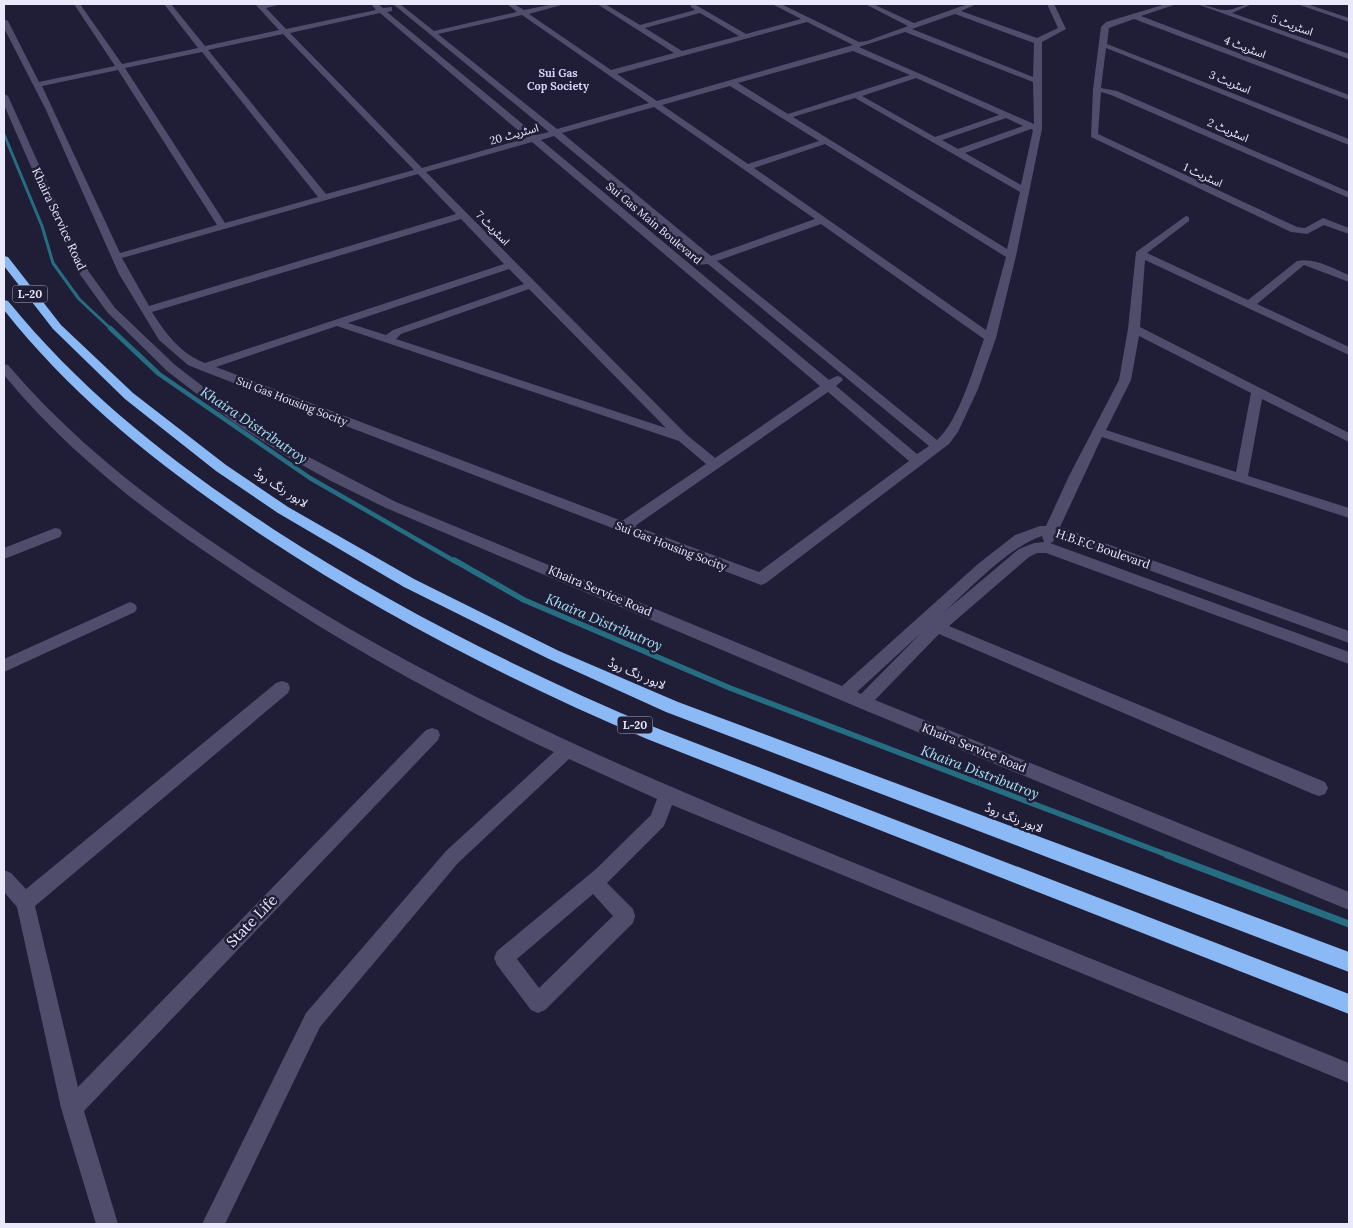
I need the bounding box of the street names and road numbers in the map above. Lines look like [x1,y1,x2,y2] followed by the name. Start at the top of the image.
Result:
[1269,11,1315,39] street label: اسٹریٹ 5
[1222,33,1268,61] street label: اسٹریٹ 4
[1207,67,1253,97] street label: اسٹریٹ 3
[1205,115,1251,145] street label: اسٹریٹ 2
[488,120,540,148] street label: اسٹریٹ 20
[1181,160,1225,190] street label: اسٹریٹ 1
[29,165,90,272] street label: Khaira Service Road
[603,179,705,267] street label: Sui Gas Main Boulevard
[473,208,513,248] street label: اسٹریٹ 7
[12,286,48,302] road number: L-20
[234,373,350,429] street label: Sui Gas Housing Socity
[252,465,311,510] street label: لاہور رنگ روڈ
[613,518,729,574] street label: Sui Gas Housing Socity
[1054,525,1152,572] street label: H.B.F.C Boulevard
[546,562,654,619] street label: Khaira Service Road
[606,655,668,692] street label: لاہور رنگ روڈ
[618,716,652,734] road number: L-20
[920,720,1029,775] street label: Khaira Service Road
[983,800,1045,835] street label: لاہور رنگ روڈ
[222,890,281,951] street label: State Life

